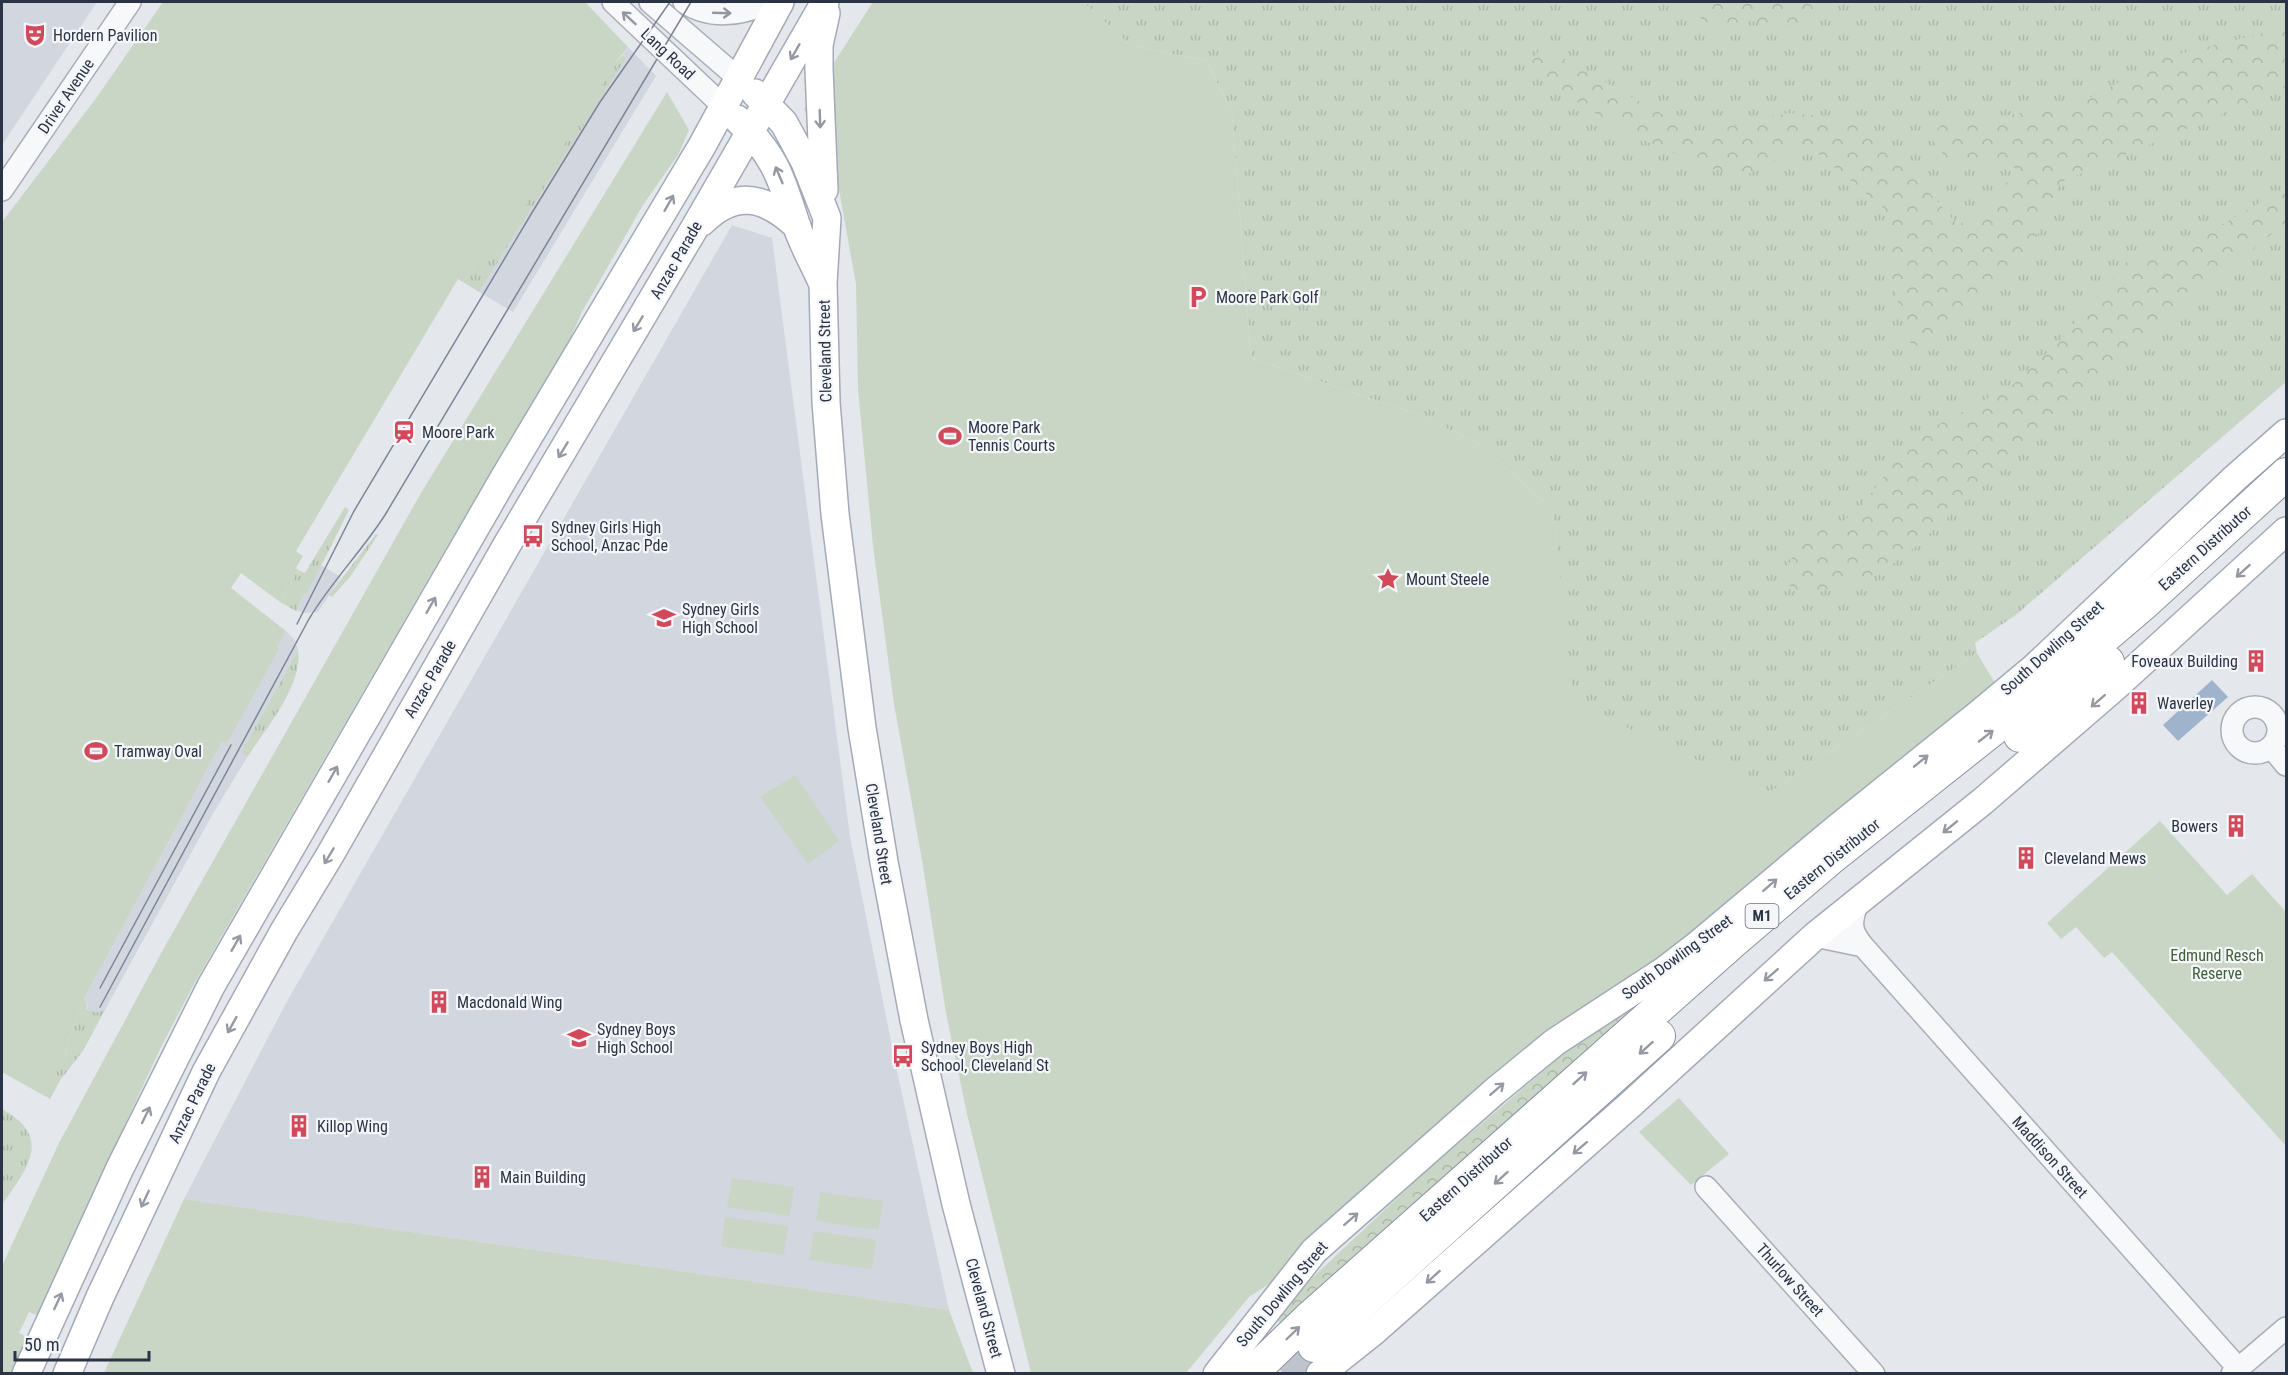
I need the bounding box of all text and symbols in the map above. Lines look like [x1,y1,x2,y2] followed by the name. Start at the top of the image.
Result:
[712,7,732,19] one-way arrow
[622,11,637,25] one-way arrow
[22,22,48,48] theatre icon: Hordern Pavilion
[637,24,699,84] street label: Lang Road
[53,26,157,45] place label: Hordern Pavilion
[789,43,801,60] one-way arrow
[34,55,98,137] street label: Driver Avenue
[815,109,826,129] one-way arrow
[773,167,784,185] one-way arrow
[663,195,675,212] one-way arrow
[646,218,706,302] street label: Anzac Parade
[1185,284,1211,310] parking icon: Moore Park Golf
[1216,288,1318,307] place label: Moore Park Golf
[815,299,835,402] street label: Cleveland Street
[632,315,644,332] one-way arrow
[968,418,1055,455] place label: Moore Park Tennis Courts
[391,419,417,445] station icon: Moore Park
[422,423,495,442] place label: Moore Park
[937,423,963,449] sports icon: Moore Park Tennis Courts
[557,441,568,459] one-way arrow
[2155,501,2255,595] street label: Eastern Distributor
[551,518,668,555] place label: Sydney Girls High School, Anzac Pde
[520,523,546,549] bus stop icon: Sydney Girls High School, Anzac Pde
[2236,564,2251,578] one-way arrow
[1375,566,1401,592] place icon: Mount Steele
[1406,570,1489,589] place label: Mount Steele
[425,597,437,614] one-way arrow
[1997,597,2108,699] street label: South Dowling Street
[682,600,759,637] place label: Sydney Girls High School
[651,605,677,631] school or university icon: Sydney Girls High School
[400,637,460,721] street label: Anzac Parade
[2243,648,2269,674] building icon: Foveaux Building
[2131,652,2238,671] place label: Foveaux Building
[2126,690,2152,716] building icon: Waverley
[2091,694,2106,708] one-way arrow
[2157,694,2214,713] place label: Waverley
[1978,729,1994,742] one-way arrow
[83,738,109,764] sports icon: Tramway Oval
[114,742,202,761] place label: Tramway Oval
[1913,754,1929,767] one-way arrow
[328,766,340,783] one-way arrow
[862,782,896,886] street label: Cleveland Street
[2223,813,2249,839] building icon: Bowers
[1780,814,1884,903] street label: Eastern Distributor
[2171,817,2218,836] place label: Bowers
[1942,821,1958,834] one-way arrow
[2013,845,2039,871] building icon: Cleveland Mews
[323,847,335,864] one-way arrow
[2044,849,2146,868] place label: Cleveland Mews
[1762,878,1777,892] one-way arrow
[1746,904,1778,928] road number: M1
[1618,910,1736,1003] street label: South Dowling Street
[230,935,242,952] one-way arrow
[2170,946,2264,983] park label: Edmund Resch Reserve
[1764,968,1779,982] one-way arrow
[426,989,452,1015] building icon: Macdonald Wing
[457,993,562,1012] place label: Macdonald Wing
[226,1016,238,1033] one-way arrow
[597,1020,676,1057] place label: Sydney Boys High School
[566,1025,592,1051] school or university icon: Sydney Boys High School
[921,1038,1049,1075] place label: Sydney Boys High School, Cleveland St
[1639,1041,1654,1055] one-way arrow
[890,1043,916,1069] bus stop icon: Sydney Boys High School, Cleveland St
[164,1060,220,1146] street label: Anzac Parade
[1572,1071,1587,1085] one-way arrow
[1489,1083,1505,1096] one-way arrow
[140,1107,152,1125] one-way arrow
[2008,1112,2092,1202] street label: Maddison Street
[286,1113,312,1139] building icon: Killop Wing
[317,1117,388,1136] place label: Killop Wing
[1416,1132,1516,1226] street label: Eastern Distributor
[1573,1141,1588,1155] one-way arrow
[469,1164,495,1190] building icon: Main Building
[500,1168,586,1187] place label: Main Building
[1494,1171,1509,1185] one-way arrow
[139,1190,151,1208] one-way arrow
[1343,1212,1359,1225] one-way arrow
[1232,1237,1332,1351] street label: South Dowling Street
[1752,1239,1828,1321] street label: Thurlow Street
[962,1256,1007,1360] street label: Cleveland Street
[1426,1270,1441,1284] one-way arrow
[53,1292,65,1310] one-way arrow
[15,1324,148,1362] scale bar
[1286,1326,1301,1340] one-way arrow
[24,1334,59,1355] text: 50 m

